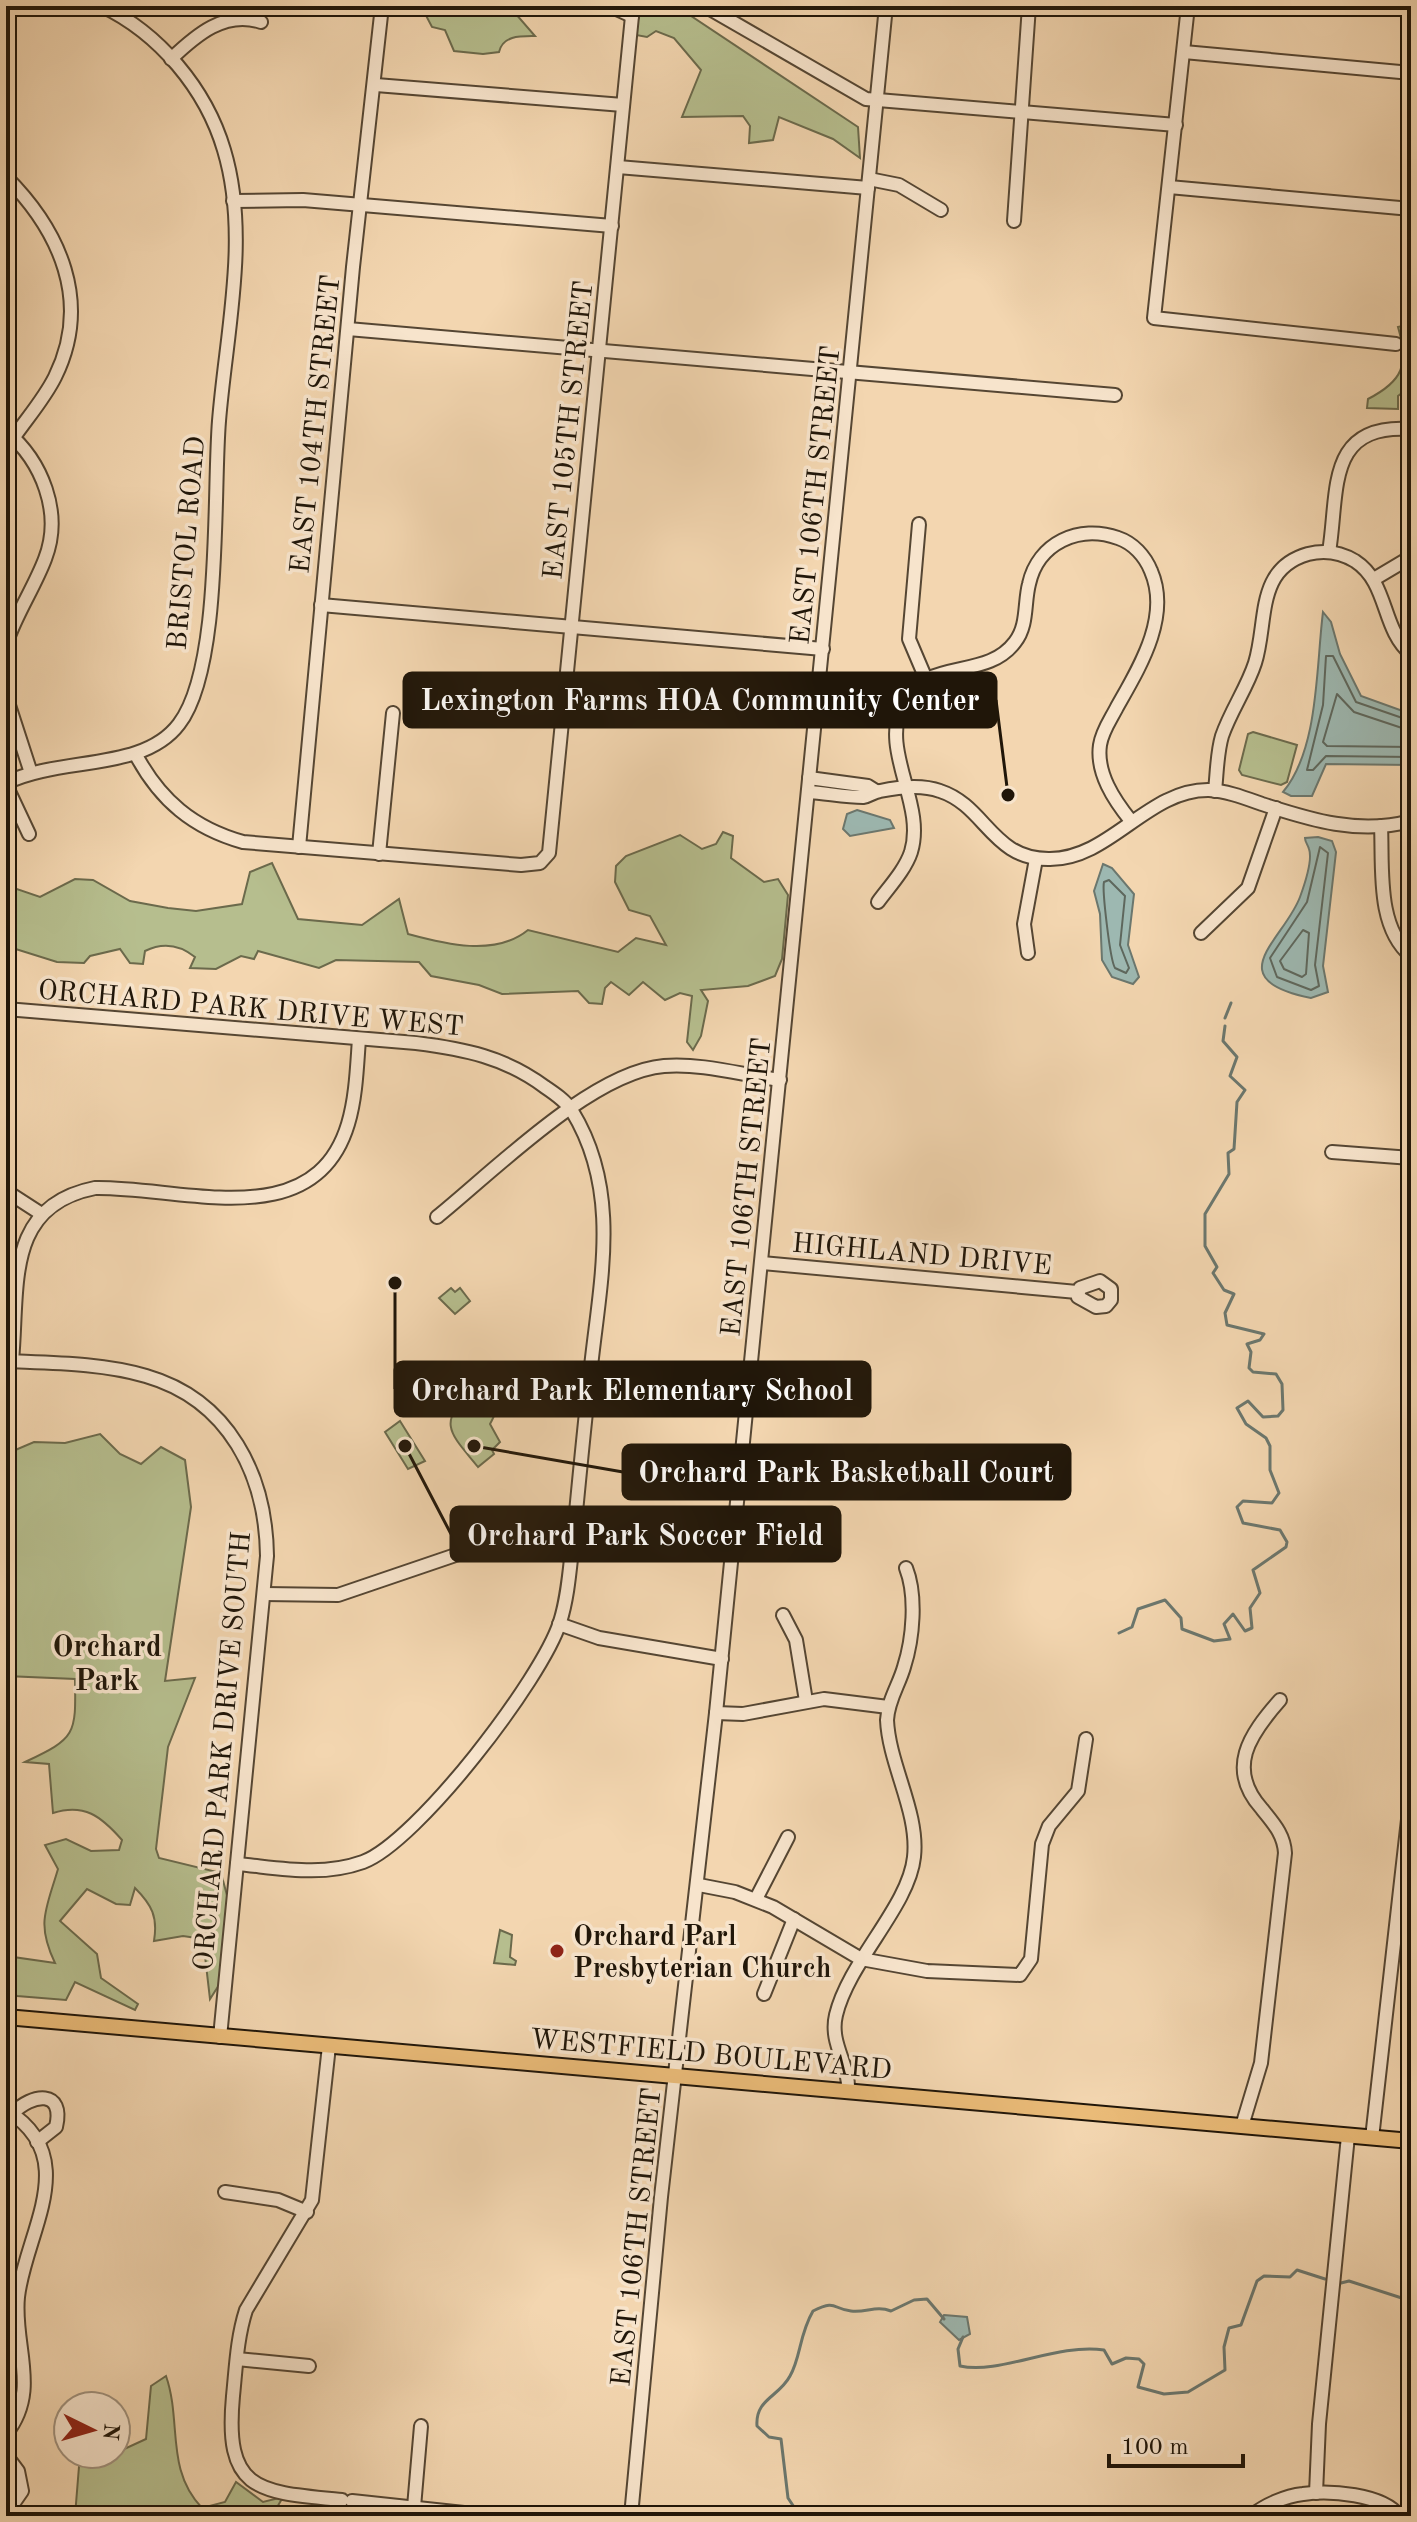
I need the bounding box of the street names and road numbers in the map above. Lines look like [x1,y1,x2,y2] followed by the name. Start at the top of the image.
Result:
[287,273,347,575] street label: EAST 104TH STREET
[540,279,600,581] street label: EAST 105TH STREET
[787,344,847,646] street label: EAST 106TH STREET
[165,435,211,652] street label: BRISTOL ROAD
[37,977,465,1043] street label: ORCHARD PARK DRIVE WEST
[718,1036,778,1338] street label: EAST 106TH STREET
[791,1231,1053,1281] street label: HIGHLAND DRIVE
[191,1530,257,1972] street label: ORCHARD PARK DRIVE SOUTH
[529,2026,893,2086] street label: WESTFIELD BOULEVARD
[608,2086,668,2388] street label: EAST 106TH STREET

